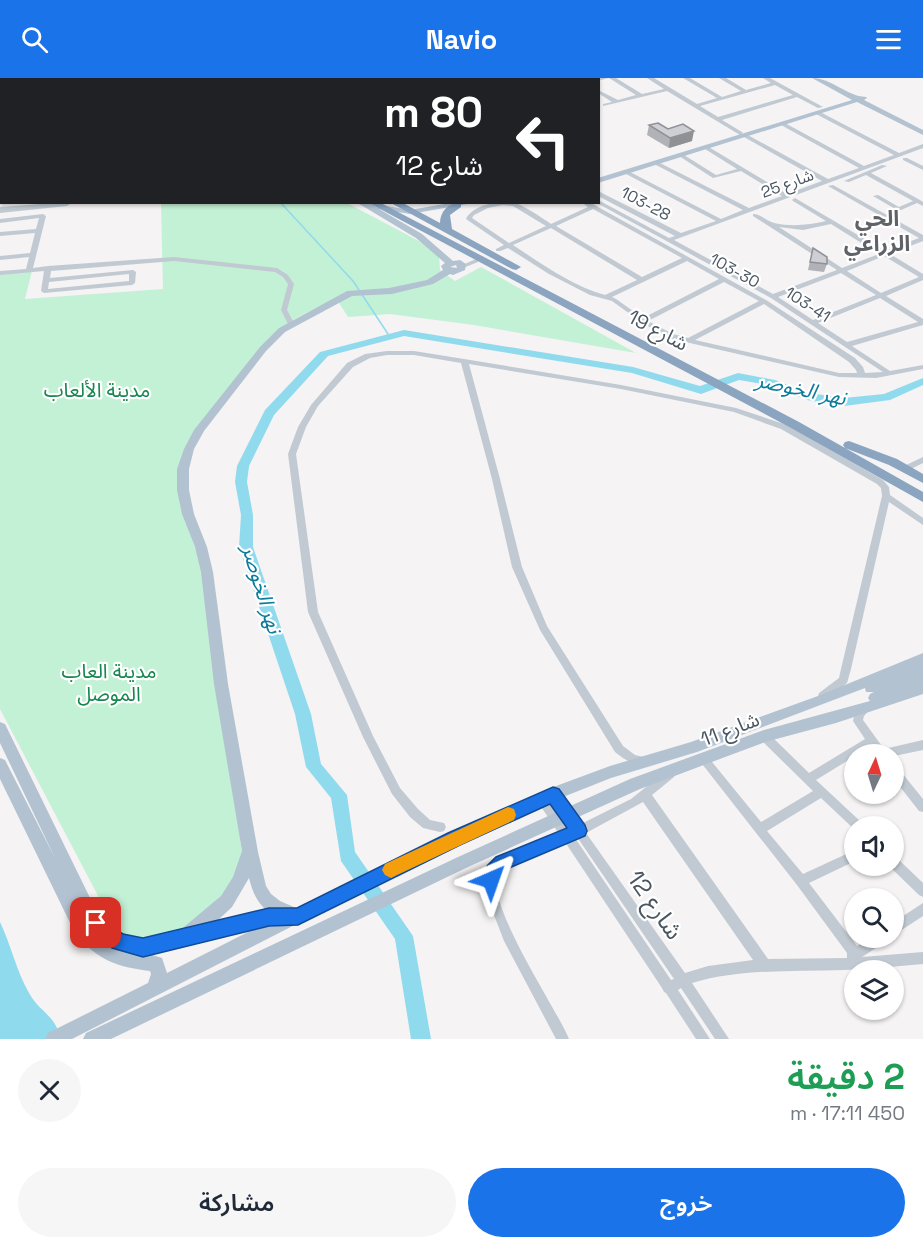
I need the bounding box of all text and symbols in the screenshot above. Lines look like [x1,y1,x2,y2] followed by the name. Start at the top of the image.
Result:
[426,22,497,57] text: Navio
[18,23,51,56] icon: search
[872,23,905,56] icon: menu
[384,86,483,139] text: 80 m
[504,102,582,180] icon: left
[396,148,483,183] text: شارع 12
[758,164,817,205] street label: شارع 25
[617,182,674,225] street label: 103-28
[844,204,910,261] district label: الحي الزراعي
[706,248,763,293] street label: 103-30
[781,282,834,327] street label: 103-41
[622,303,693,358] street label: شارع 19
[752,365,850,411] water label: نهر الخوصر
[44,377,150,403] park label: مدينة الألعاب
[236,539,289,638] water label: نهر الخوصر
[62,658,156,707] park label: مدينة العاب الموصل
[697,706,764,754] street label: شارع 11
[844,744,904,804] north arrow
[844,744,904,1020] map controls
[844,816,904,876] button: sound
[459,848,523,912] position arrow
[619,864,690,946] street label: شارع 12
[844,888,904,948] button: search
[70,897,121,948] pin
[79,906,112,939] icon: arrive
[844,960,904,1020] button: layers
[787,1054,905,1100] text: 2 دقيقة
[18,1059,81,1122] button: close
[790,1100,905,1126] text: 450 m · 17:11
[18,1168,456,1237] button: مشاركة
[468,1168,905,1237] button: خروج

